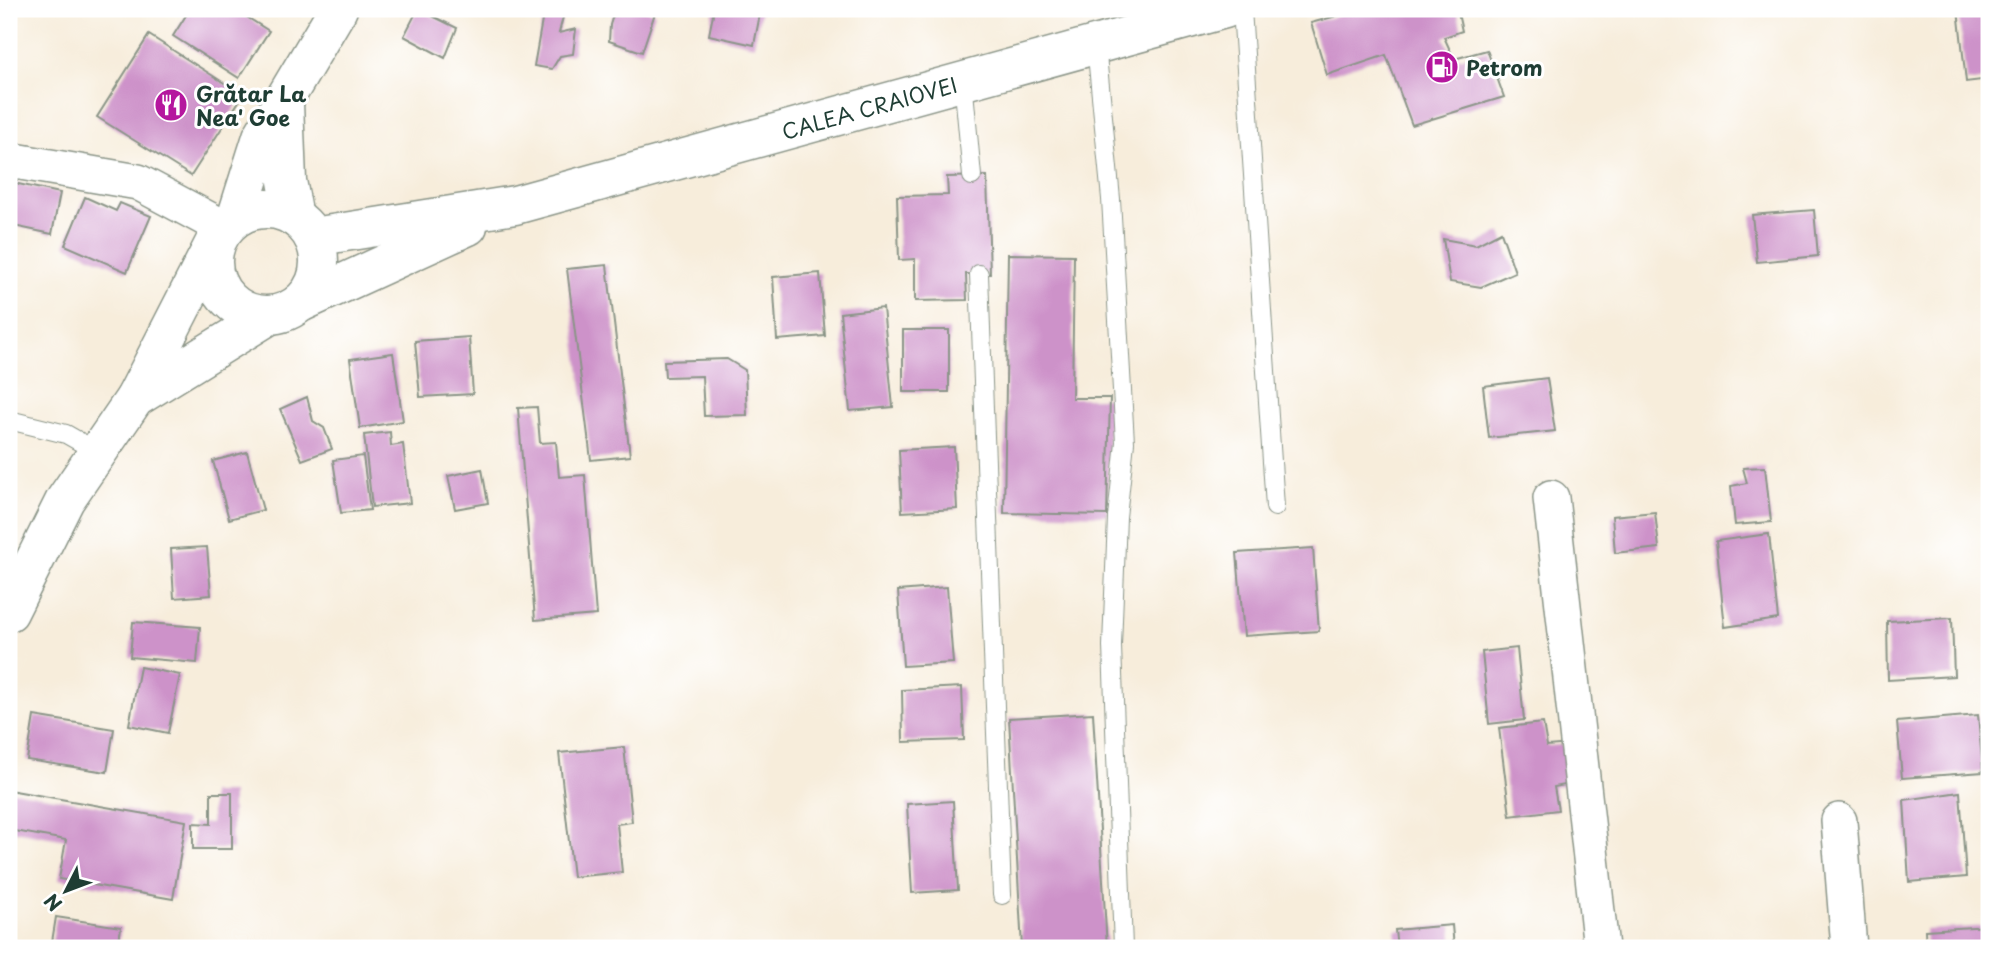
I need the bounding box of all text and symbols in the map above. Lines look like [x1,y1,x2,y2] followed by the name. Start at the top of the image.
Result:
[1423,48,1461,86] fuel station icon: Petrom
[1466,51,1543,83] place label: Petrom
[778,68,961,147] street label: CALEA CRAIOVEI
[196,77,306,133] place label: Grătar La Nea' Goe
[152,86,190,124] restaurant icon: Grătar La Nea' Goe
[32,856,102,926] north arrow
[37,888,68,918] text: N

